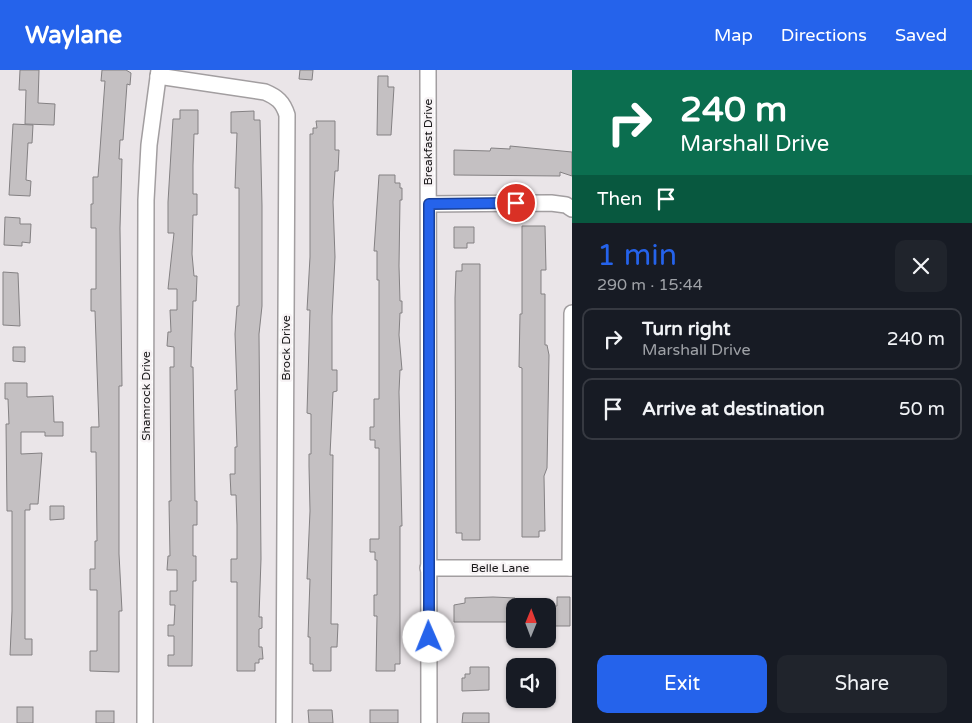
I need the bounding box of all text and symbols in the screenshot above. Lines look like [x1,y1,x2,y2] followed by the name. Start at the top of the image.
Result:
[25,21,122,50] text: Waylane
[714,24,753,46] text: Map
[781,24,867,46] text: Directions
[895,24,947,46] text: Saved
[680,89,787,131] text: 240 m
[597,90,662,155] icon: right
[421,98,435,185] street label: Breakfast Drive
[680,131,829,157] text: Marshall Drive
[495,182,537,224] pin
[652,185,680,213] icon: arrive
[597,188,642,210] text: Then
[502,189,530,217] icon: arrive
[597,237,677,274] text: 1 min
[895,240,947,292] button: close
[597,275,703,295] text: 290 m · 15:44
[279,315,293,381] street label: Brock Drive
[642,318,730,340] text: Turn right
[599,325,627,353] icon: right
[887,328,945,350] text: 240 m
[642,340,751,360] text: Marshall Drive
[139,351,153,441] street label: Shamrock Drive
[599,395,627,423] icon: arrive
[642,398,825,420] text: Arrive at destination
[899,398,945,420] text: 50 m
[471,561,530,575] street label: Belle Lane
[506,598,556,648] north arrow
[506,598,556,708] map controls
[402,610,454,662] position arrow
[597,655,767,713] button: Exit
[777,655,947,713] button: Share
[506,658,556,708] button: sound

